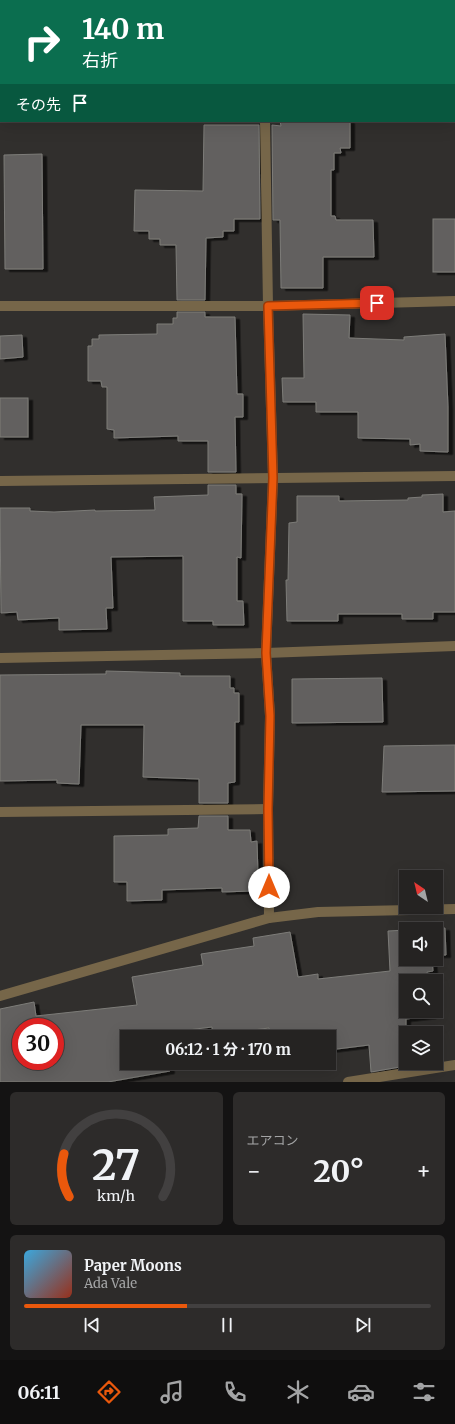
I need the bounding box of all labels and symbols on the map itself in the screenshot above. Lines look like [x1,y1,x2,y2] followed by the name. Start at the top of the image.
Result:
[360,286,394,320] pin
[248,866,290,908] position arrow
[399,870,443,914] north arrow
[12,1018,64,1070] speed limit sign: 30

